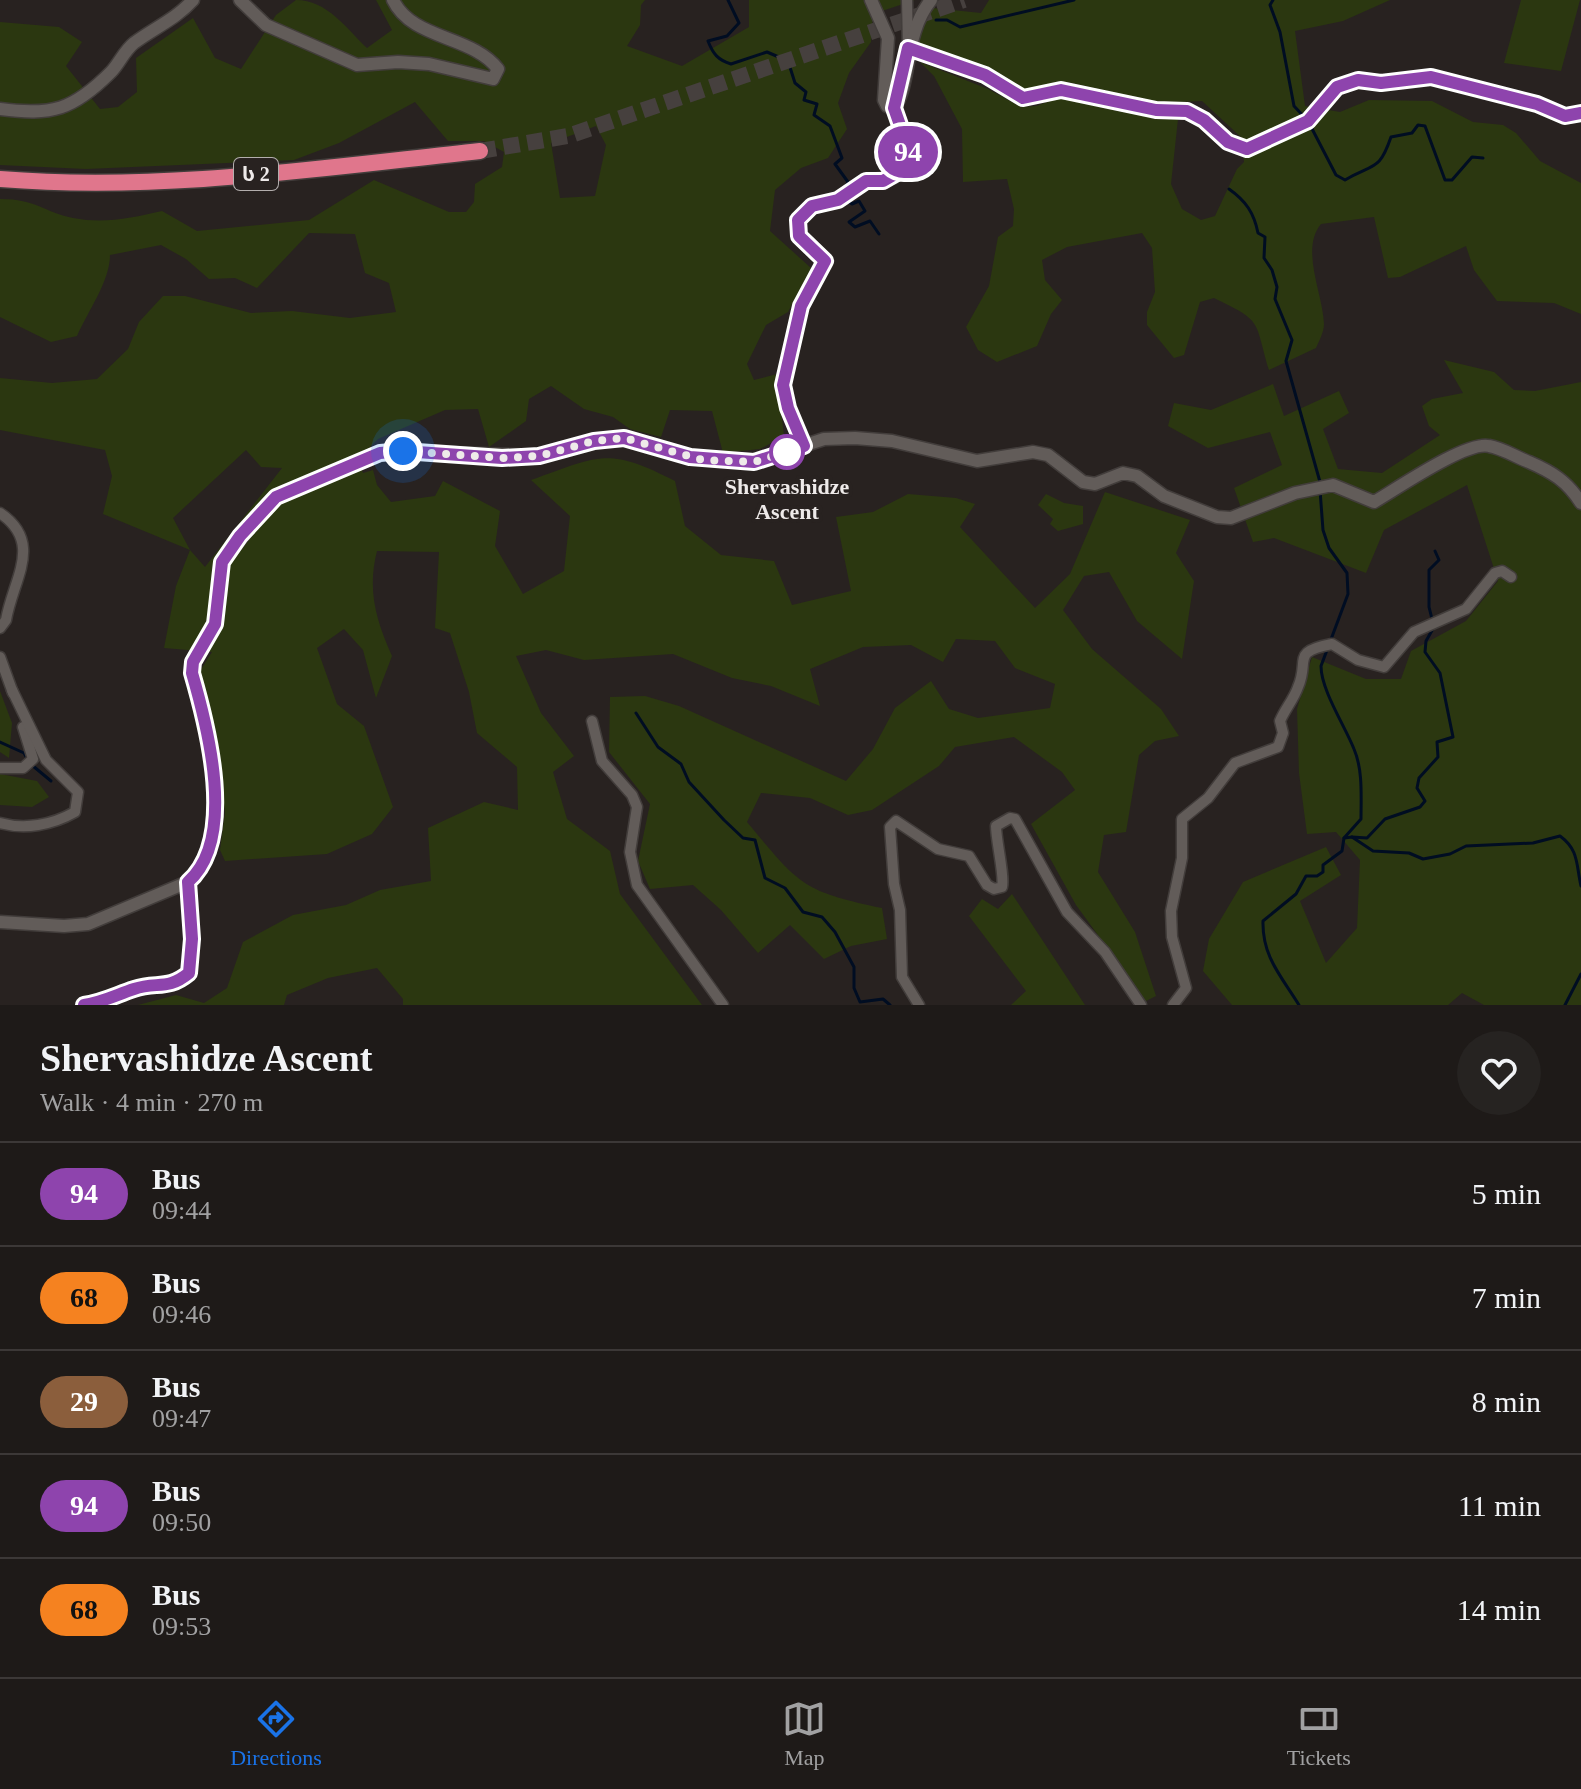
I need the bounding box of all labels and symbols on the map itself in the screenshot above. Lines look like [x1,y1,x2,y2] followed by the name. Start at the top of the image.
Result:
[872,126,944,178] line badge: 94
[234,158,278,190] road number: ს 2
[383,431,423,471] your location
[770,435,804,469] marker: Shervashidze Ascent
[725,474,850,524] place label: Shervashidze Ascent

